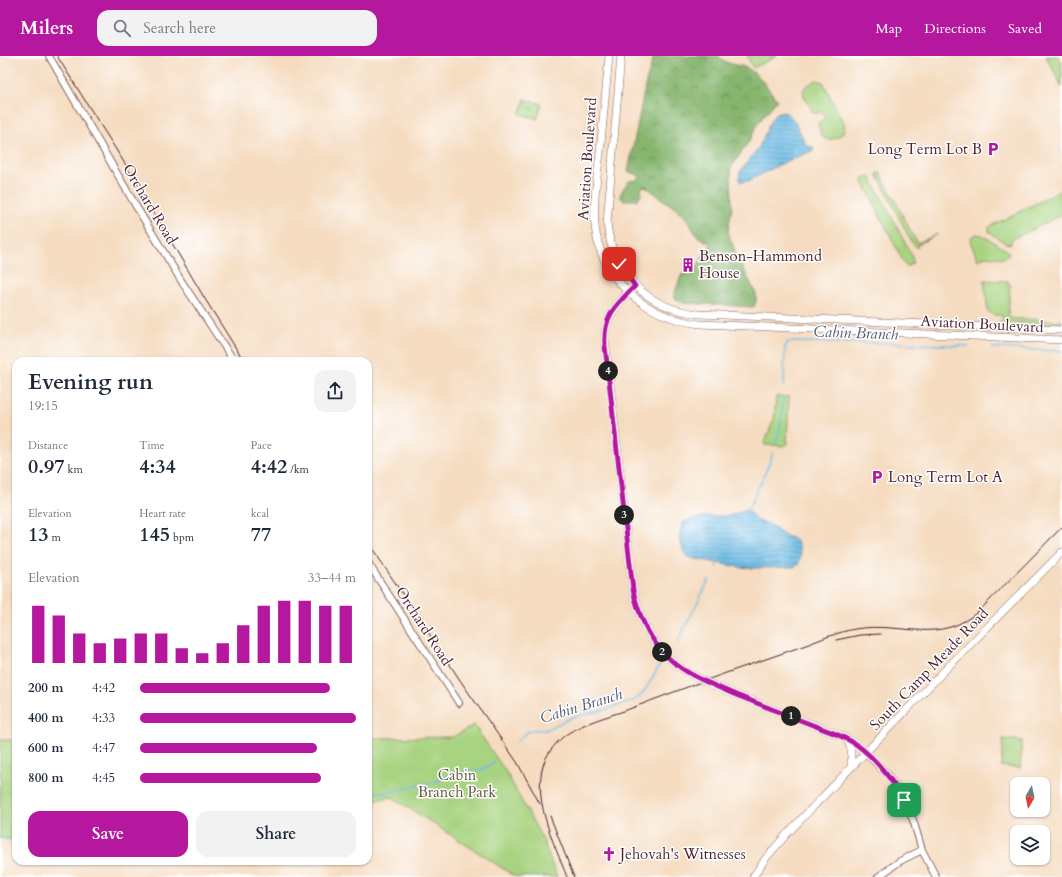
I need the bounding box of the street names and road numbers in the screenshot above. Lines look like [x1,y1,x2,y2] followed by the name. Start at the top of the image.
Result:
[573,97,601,221] street label: Aviation Boulevard
[118,160,182,248] street label: Orchard Road
[920,311,1044,337] street label: Aviation Boulevard
[391,583,457,669] street label: Orchard Road
[865,604,993,734] street label: South Camp Meade Road

